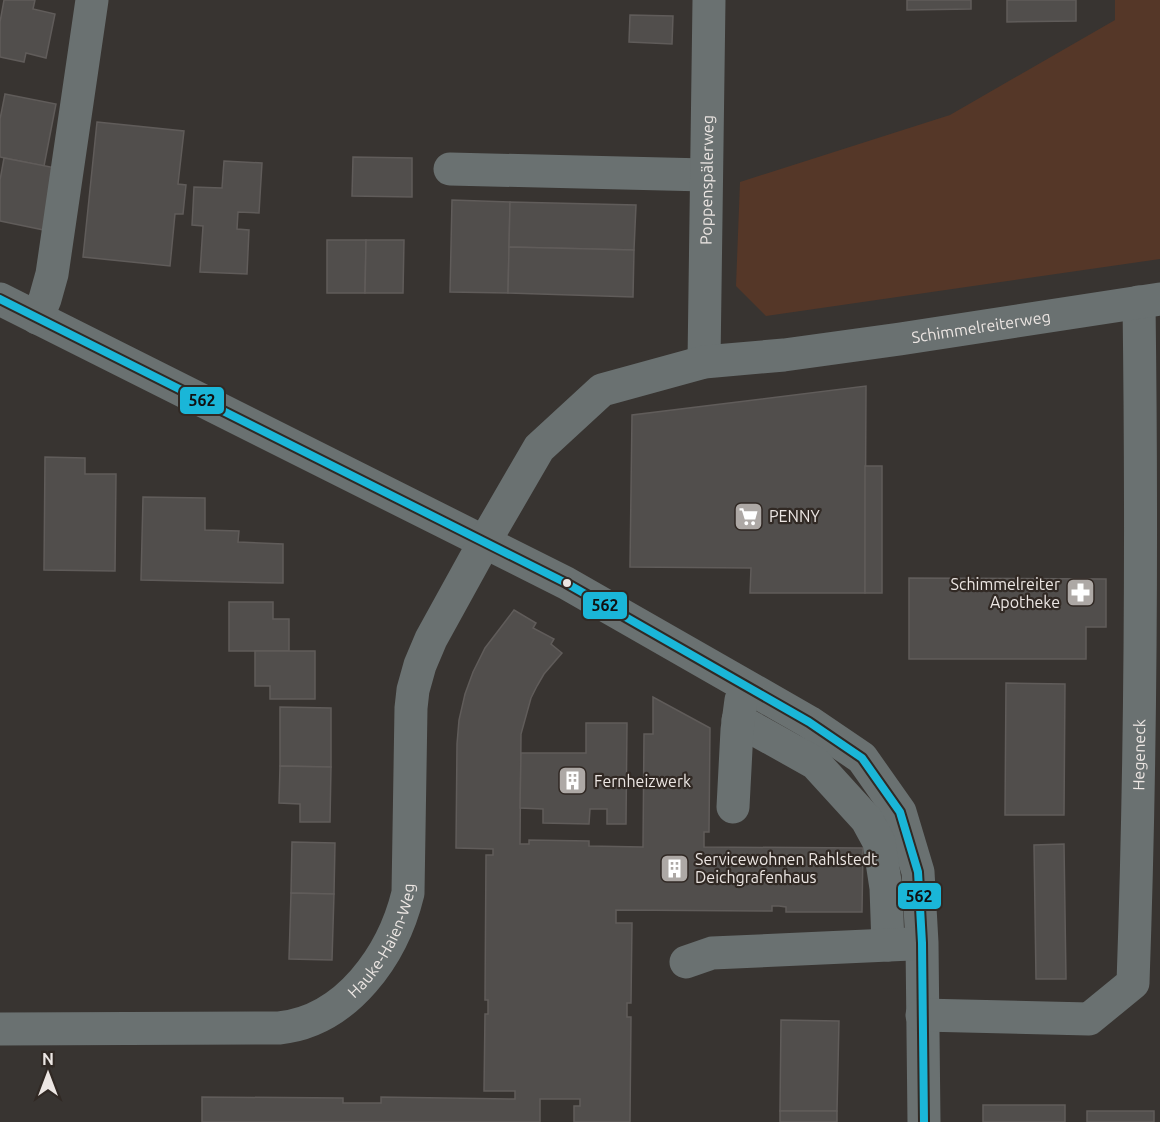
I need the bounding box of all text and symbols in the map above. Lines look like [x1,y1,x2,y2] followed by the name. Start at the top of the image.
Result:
[697,115,716,245] street label: Poppenspälerweg
[910,307,1052,346] street label: Schimmelreiterweg
[179,386,225,415] line badge: 562
[188,391,216,409] text: 562
[732,500,764,532] supermarket icon: PENNY
[769,507,820,525] place label: PENNY
[951,575,1060,611] place label: Schimmelreiter Apotheke
[561,577,573,589] unlabelled marker
[1065,577,1097,609] pharmacy icon: Schimmelreiter Apotheke
[582,591,628,620] line badge: 562
[591,596,619,614] text: 562
[1129,719,1148,791] street label: Hegeneck
[557,765,589,797] building icon: Fernheizwerk
[594,772,691,790] place label: Fernheizwerk
[695,850,878,886] place label: Servicewohnen Rahlstedt Deichgrafenhaus
[658,852,690,884] building icon: Servicewohnen Rahlstedt Deichgrafenhaus
[897,882,942,910] line badge: 562
[344,883,417,1001] street label: Hauke-Haien-Weg
[905,887,933,905] text: 562
[18,1044,78,1104] north arrow
[42,1050,54,1068] text: N

